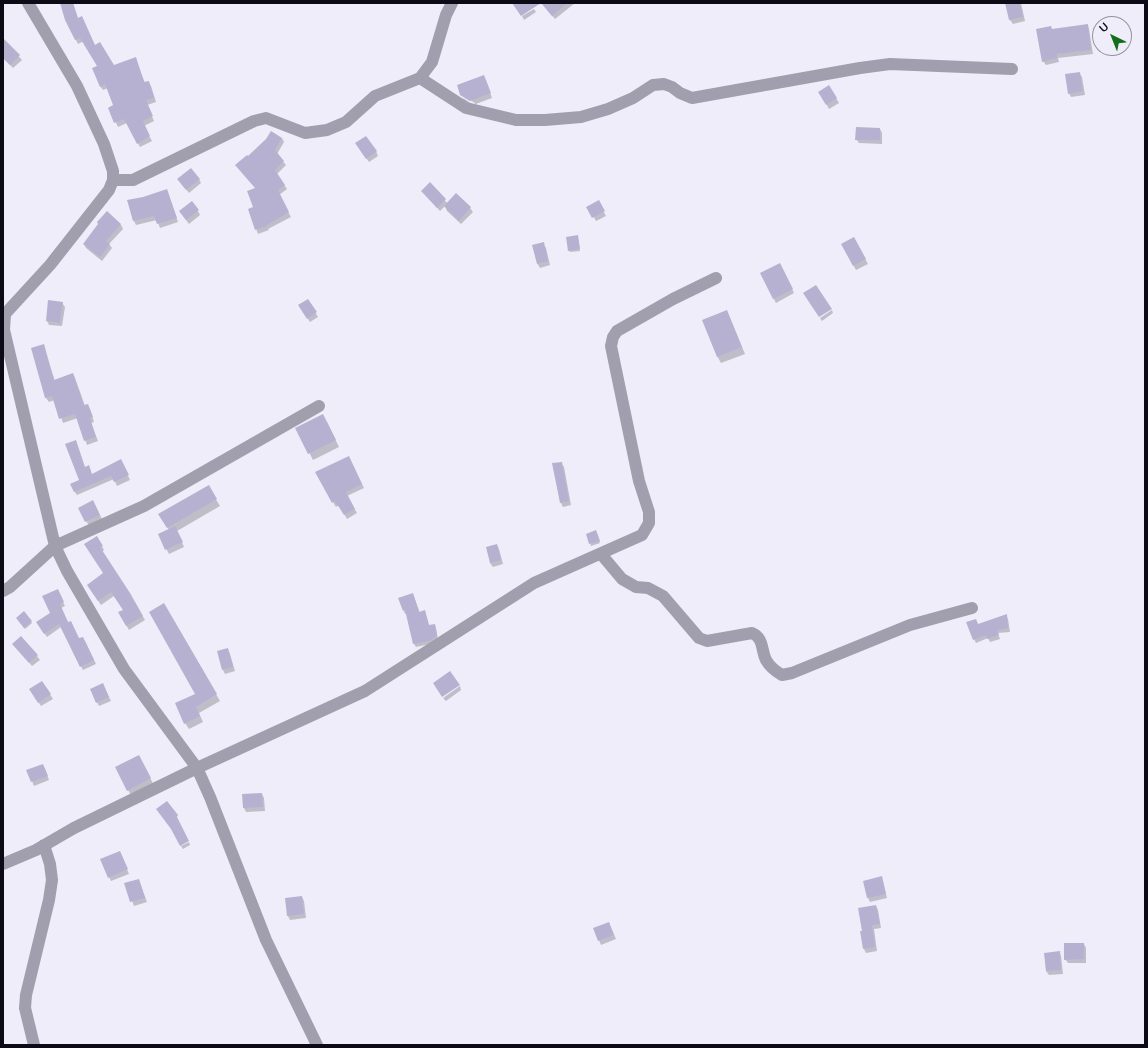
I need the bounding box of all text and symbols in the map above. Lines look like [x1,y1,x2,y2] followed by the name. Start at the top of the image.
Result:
[1092,16,1132,56] north arrow
[1096,19,1112,36] text: U

